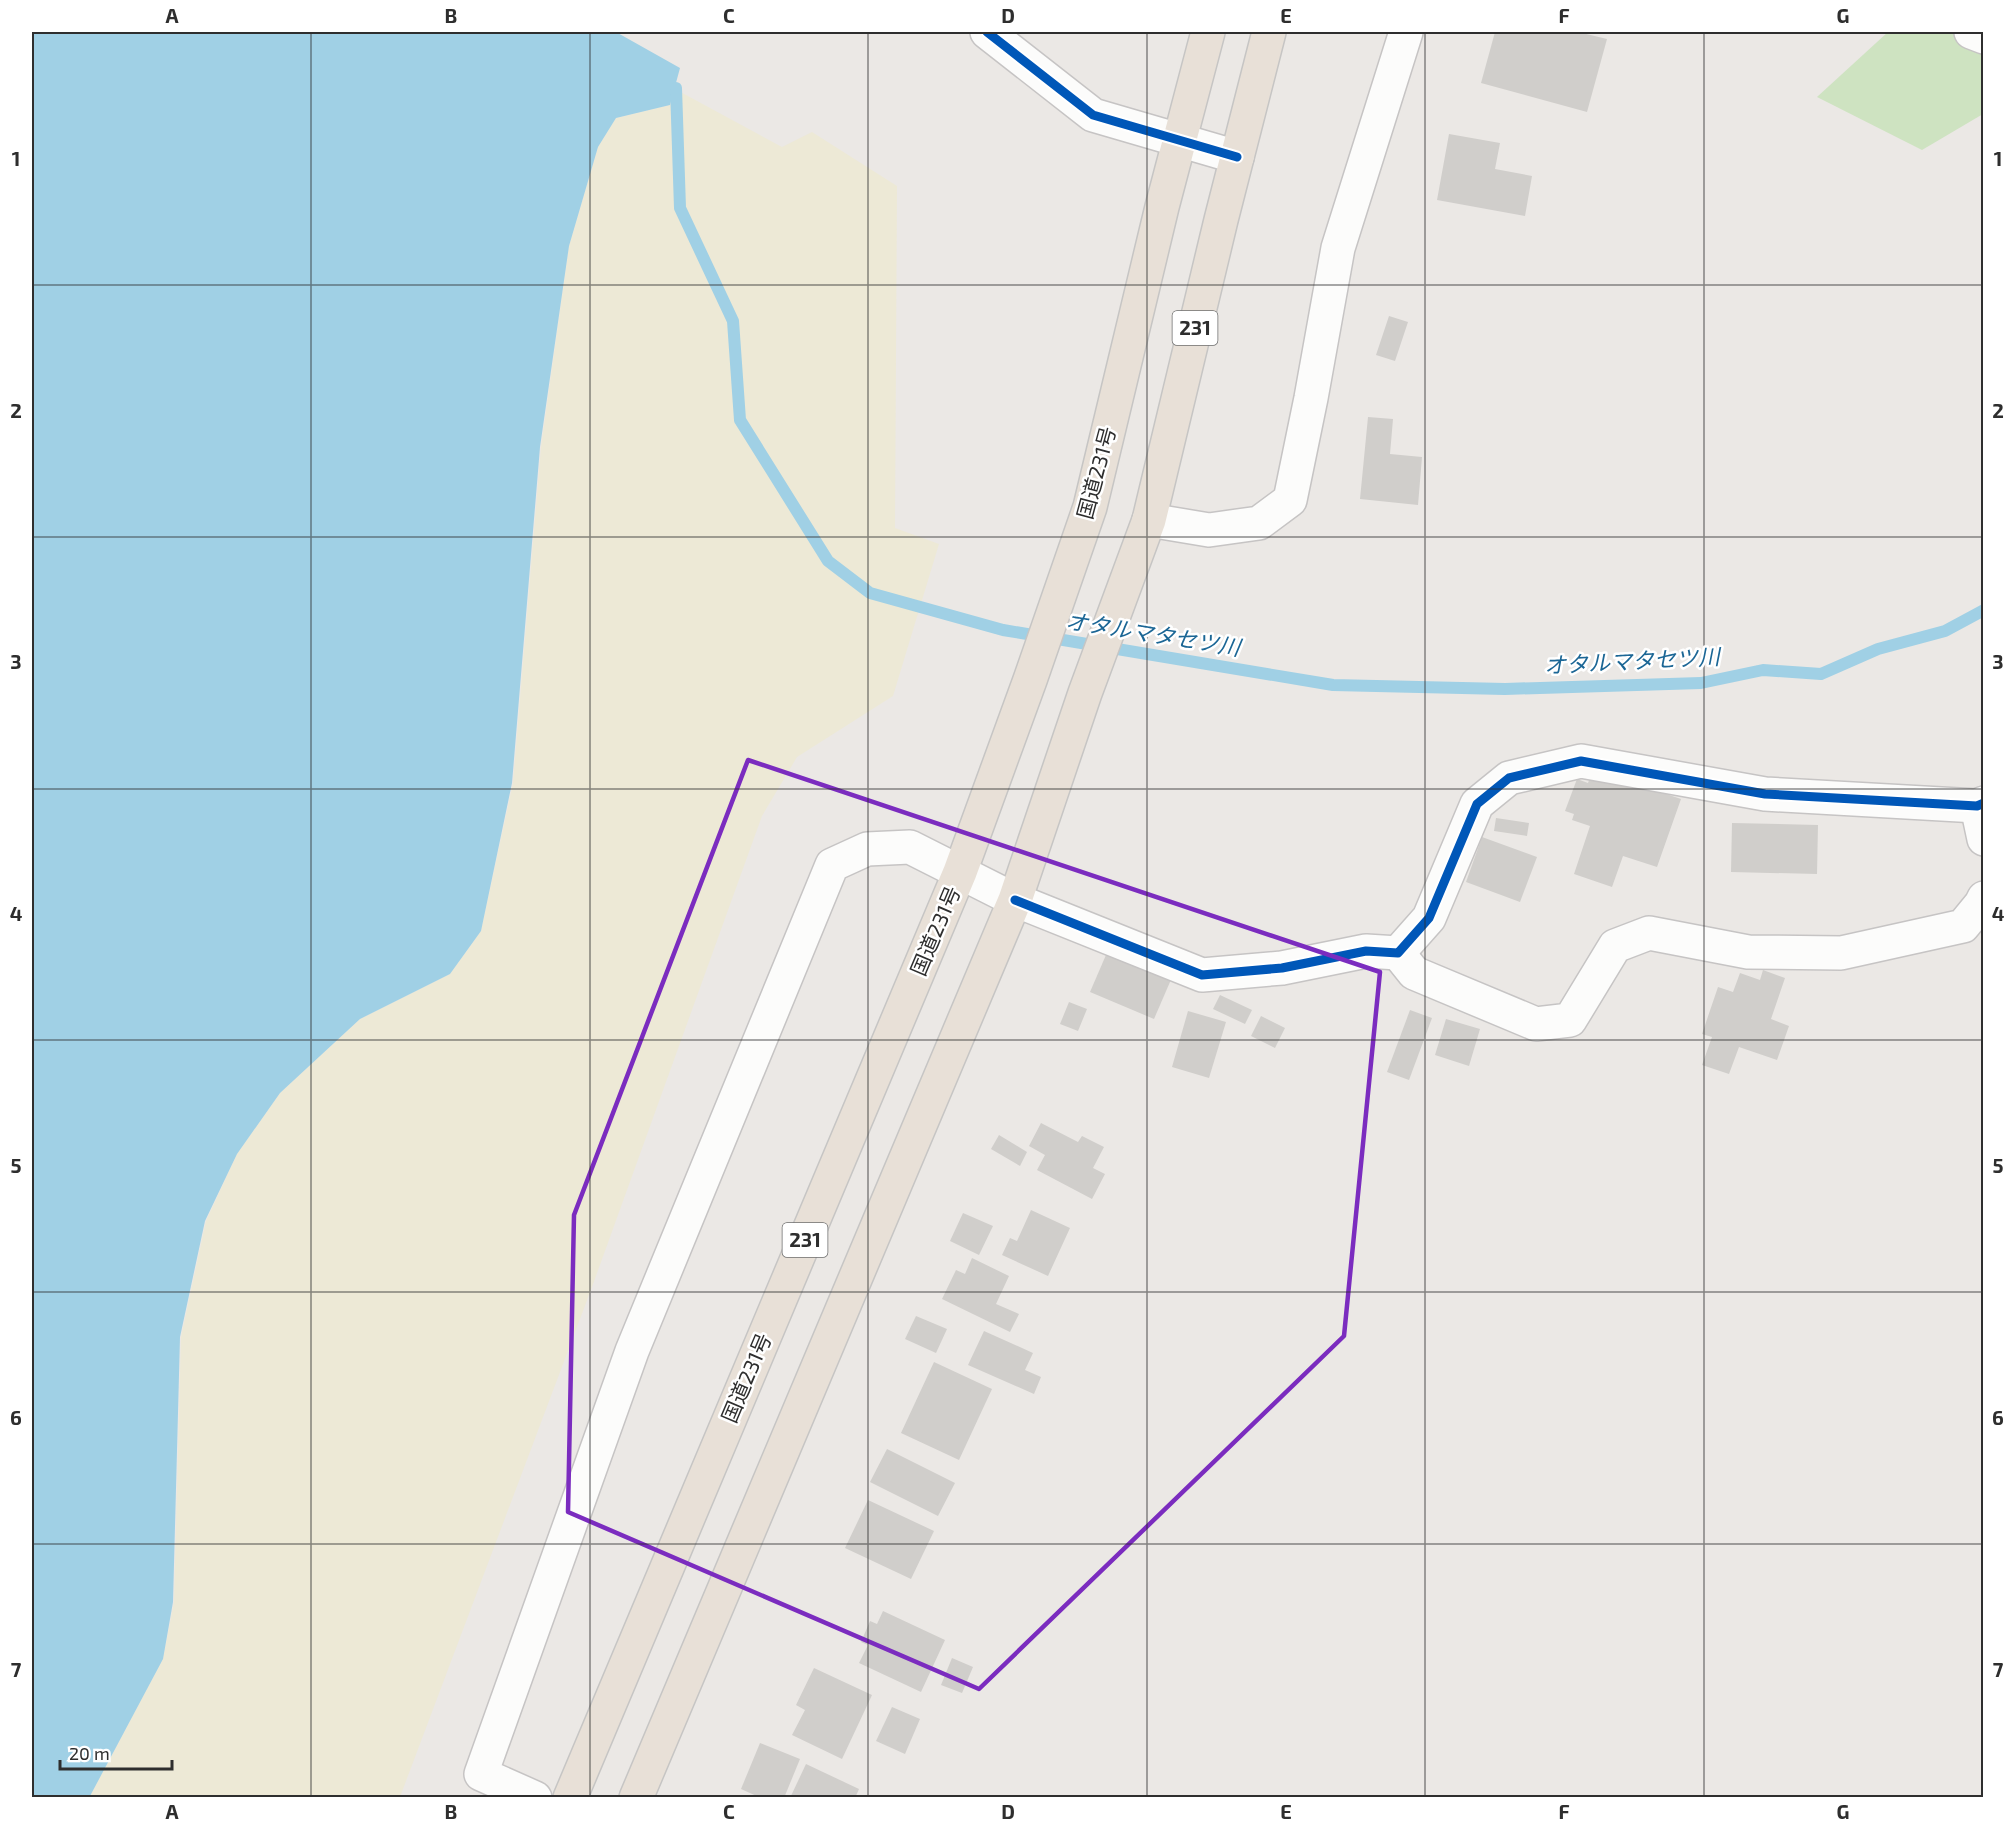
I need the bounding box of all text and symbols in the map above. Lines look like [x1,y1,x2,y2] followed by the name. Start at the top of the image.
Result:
[165,3,179,27] text: A
[445,3,457,27] text: B
[723,3,735,27] text: C
[1001,3,1015,27] text: D
[1280,3,1292,27] text: E
[1558,3,1570,27] text: F
[1837,3,1849,27] text: G
[12,146,20,170] text: 1
[1994,146,2002,170] text: 1
[1172,311,1218,345] road number: 231
[10,398,22,422] text: 2
[1992,398,2004,422] text: 2
[1071,424,1120,522] street label: 国道231号
[1064,606,1244,660] water label: オタルマタセツ川
[1543,642,1722,678] water label: オタルマタセツ川
[10,649,22,673] text: 3
[1992,649,2004,673] text: 3
[905,882,965,979] street label: 国道231号
[10,901,23,925] text: 4
[1992,901,2005,925] text: 4
[10,1153,22,1177] text: 5
[1992,1153,2004,1177] text: 5
[782,1223,828,1257] road number: 231
[716,1329,776,1426] street label: 国道231号
[10,1405,22,1429] text: 6
[1992,1405,2004,1429] text: 6
[11,1657,22,1681] text: 7
[1993,1657,2004,1681] text: 7
[60,1733,172,1771] scale bar
[69,1742,110,1764] text: 20 m
[165,1799,179,1823] text: A
[445,1799,457,1823] text: B
[723,1799,735,1823] text: C
[1001,1799,1015,1823] text: D
[1280,1799,1292,1823] text: E
[1558,1799,1570,1823] text: F
[1837,1799,1849,1823] text: G

